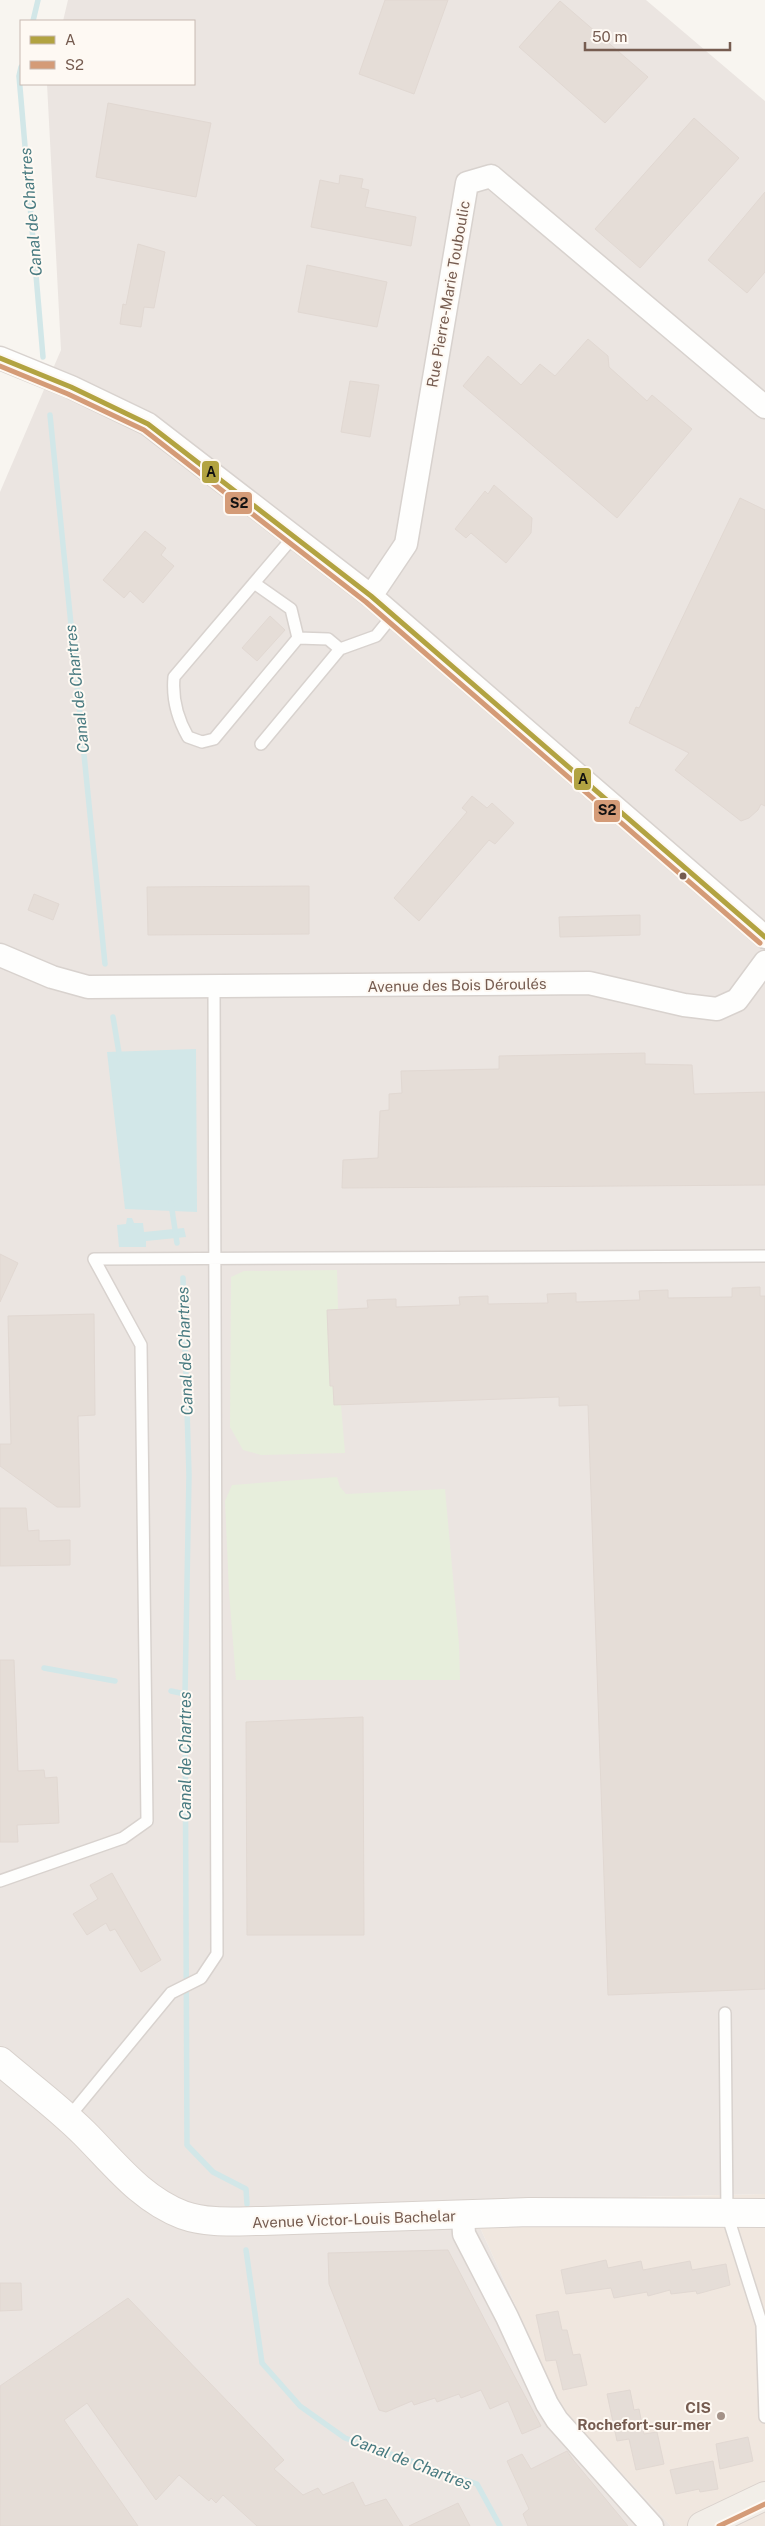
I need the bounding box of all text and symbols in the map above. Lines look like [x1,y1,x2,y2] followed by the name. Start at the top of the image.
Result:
[20,20,195,85] legend
[585,20,730,52] scale bar
[592,28,627,45] text: 50 m
[65,31,76,48] text: A
[65,56,84,73] text: S2
[16,147,46,277] water label: Canal de Chartres
[423,199,473,389] street label: Rue Pierre-Marie Touboulic
[201,460,220,484] line badge: A
[206,464,216,480] text: A
[224,491,253,515] line badge: S2
[230,495,248,511] text: S2
[61,624,93,754] water label: Canal de Chartres
[573,767,592,791] line badge: A
[578,771,588,787] text: A
[593,799,621,823] line badge: S2
[598,802,616,818] text: S2
[678,871,688,881] unlabelled marker
[367,975,547,995] street label: Avenue des Bois Déroulés
[173,1286,197,1416] water label: Canal de Chartres
[176,1691,195,1821] water label: Canal de Chartres
[252,2207,456,2231] street label: Avenue Victor-Louis Bachelar
[577,2399,711,2433] place label: CIS Rochefort-sur-mer
[715,2410,727,2422] marker: CIS Rochefort-sur-mer
[347,2430,475,2494] water label: Canal de Chartres

